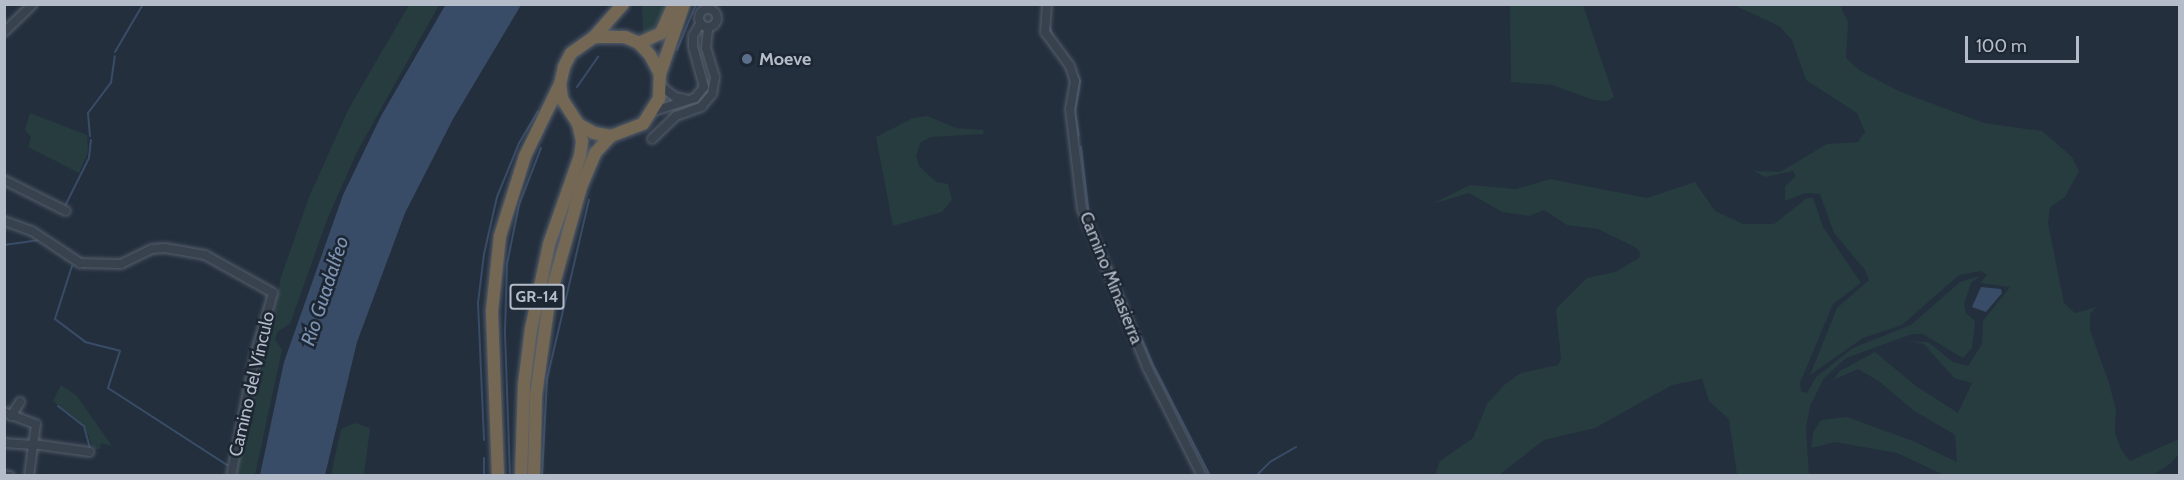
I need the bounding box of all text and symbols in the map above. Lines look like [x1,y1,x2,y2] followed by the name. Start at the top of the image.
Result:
[1968,24,2082,62] scale bar
[1976,35,2027,57] text: 100 m
[759,48,811,70] place label: Moeve
[740,52,754,66] marker: Moeve
[1075,209,1147,347] street label: Camino Minasierra
[296,233,354,349] water label: Río Guadalfeo
[508,284,566,310] road number: GR-14
[225,309,279,459] street label: Camino del Vínculo

